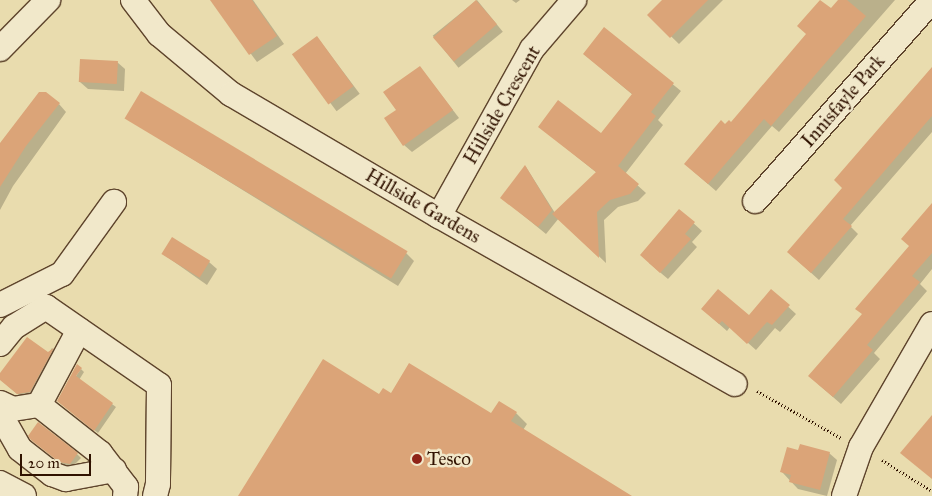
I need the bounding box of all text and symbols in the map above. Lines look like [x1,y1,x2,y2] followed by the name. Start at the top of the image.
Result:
[459,42,545,168] street label: Hillside Crescent
[797,50,889,152] street label: Innisfayle Park
[361,164,485,248] street label: Hillside Gardens
[22,444,94,476] scale bar
[427,448,471,470] place label: Tesco
[411,453,423,465] marker: Tesco
[28,454,60,472] text: 20 m

